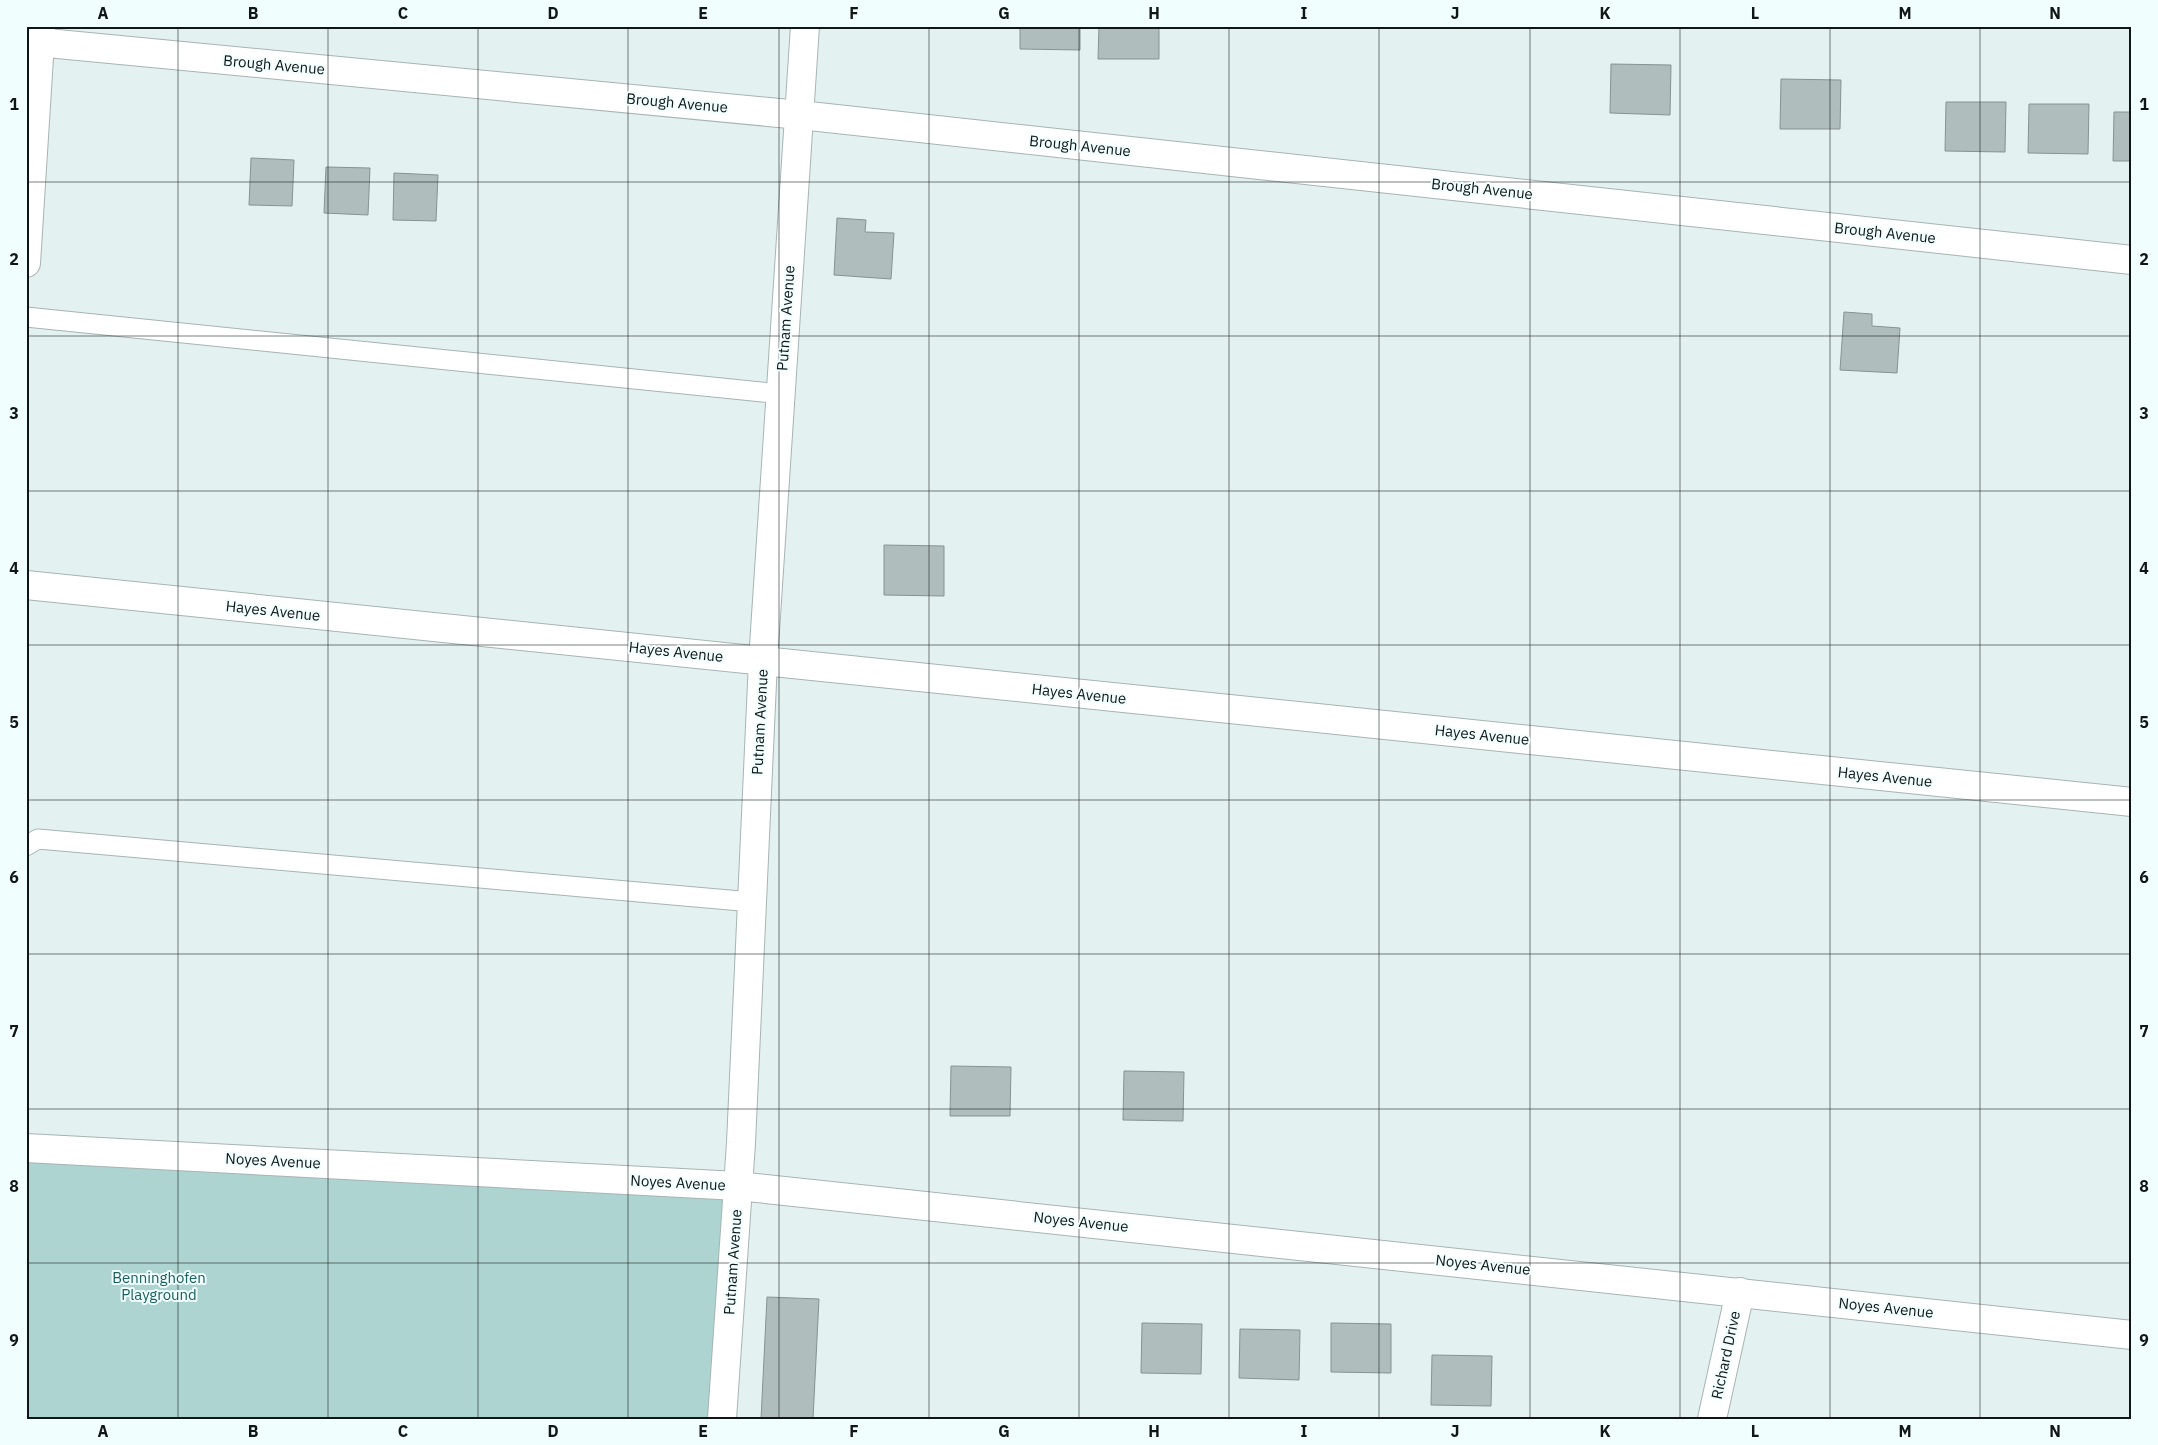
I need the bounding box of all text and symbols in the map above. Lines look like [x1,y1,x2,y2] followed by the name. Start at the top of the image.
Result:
[98,3,109,23] text: A
[248,3,259,23] text: B
[398,3,408,23] text: C
[547,3,559,23] text: D
[698,3,708,23] text: E
[849,3,859,23] text: F
[998,3,1010,23] text: G
[1148,3,1160,23] text: H
[1301,3,1308,23] text: I
[1451,3,1459,23] text: J
[1599,3,1611,23] text: K
[1751,3,1759,23] text: L
[1898,3,1912,23] text: M
[2049,3,2061,23] text: N
[222,51,326,78] street label: Brough Avenue
[625,89,729,116] street label: Brough Avenue
[9,94,19,114] text: 1
[2139,94,2149,114] text: 1
[1028,131,1132,160] street label: Brough Avenue
[1430,174,1534,203] street label: Brough Avenue
[1833,218,1937,247] street label: Brough Avenue
[9,249,19,269] text: 2
[2139,249,2149,269] text: 2
[772,264,799,372] street label: Putnam Avenue
[9,403,19,423] text: 3
[2139,403,2149,423] text: 3
[9,558,19,578] text: 4
[2139,558,2149,578] text: 4
[225,596,321,625] street label: Hayes Avenue
[628,637,724,666] street label: Hayes Avenue
[747,668,772,775] street label: Putnam Avenue
[1031,679,1127,708] street label: Hayes Avenue
[9,712,19,732] text: 5
[2139,712,2149,732] text: 5
[1434,720,1530,749] street label: Hayes Avenue
[1837,762,1933,791] street label: Hayes Avenue
[9,867,19,887] text: 6
[2139,867,2149,887] text: 6
[9,1021,19,1041] text: 7
[2139,1021,2149,1041] text: 7
[225,1149,321,1172] street label: Noyes Avenue
[630,1171,726,1194] street label: Noyes Avenue
[9,1176,19,1196] text: 8
[2139,1176,2149,1196] text: 8
[1033,1207,1130,1236] street label: Noyes Avenue
[719,1208,746,1316] street label: Putnam Avenue
[1435,1250,1532,1279] street label: Noyes Avenue
[112,1268,206,1304] park label: Benninghofen Playground
[1838,1293,1935,1322] street label: Noyes Avenue
[1707,1309,1744,1401] street label: Richard Drive
[9,1330,19,1350] text: 9
[2139,1330,2149,1350] text: 9
[98,1421,109,1441] text: A
[248,1421,259,1441] text: B
[398,1421,408,1441] text: C
[547,1421,559,1441] text: D
[698,1421,708,1441] text: E
[849,1421,859,1441] text: F
[998,1421,1010,1441] text: G
[1148,1421,1160,1441] text: H
[1301,1421,1308,1441] text: I
[1451,1421,1459,1441] text: J
[1599,1421,1611,1441] text: K
[1751,1421,1759,1441] text: L
[1898,1421,1912,1441] text: M
[2049,1421,2061,1441] text: N

